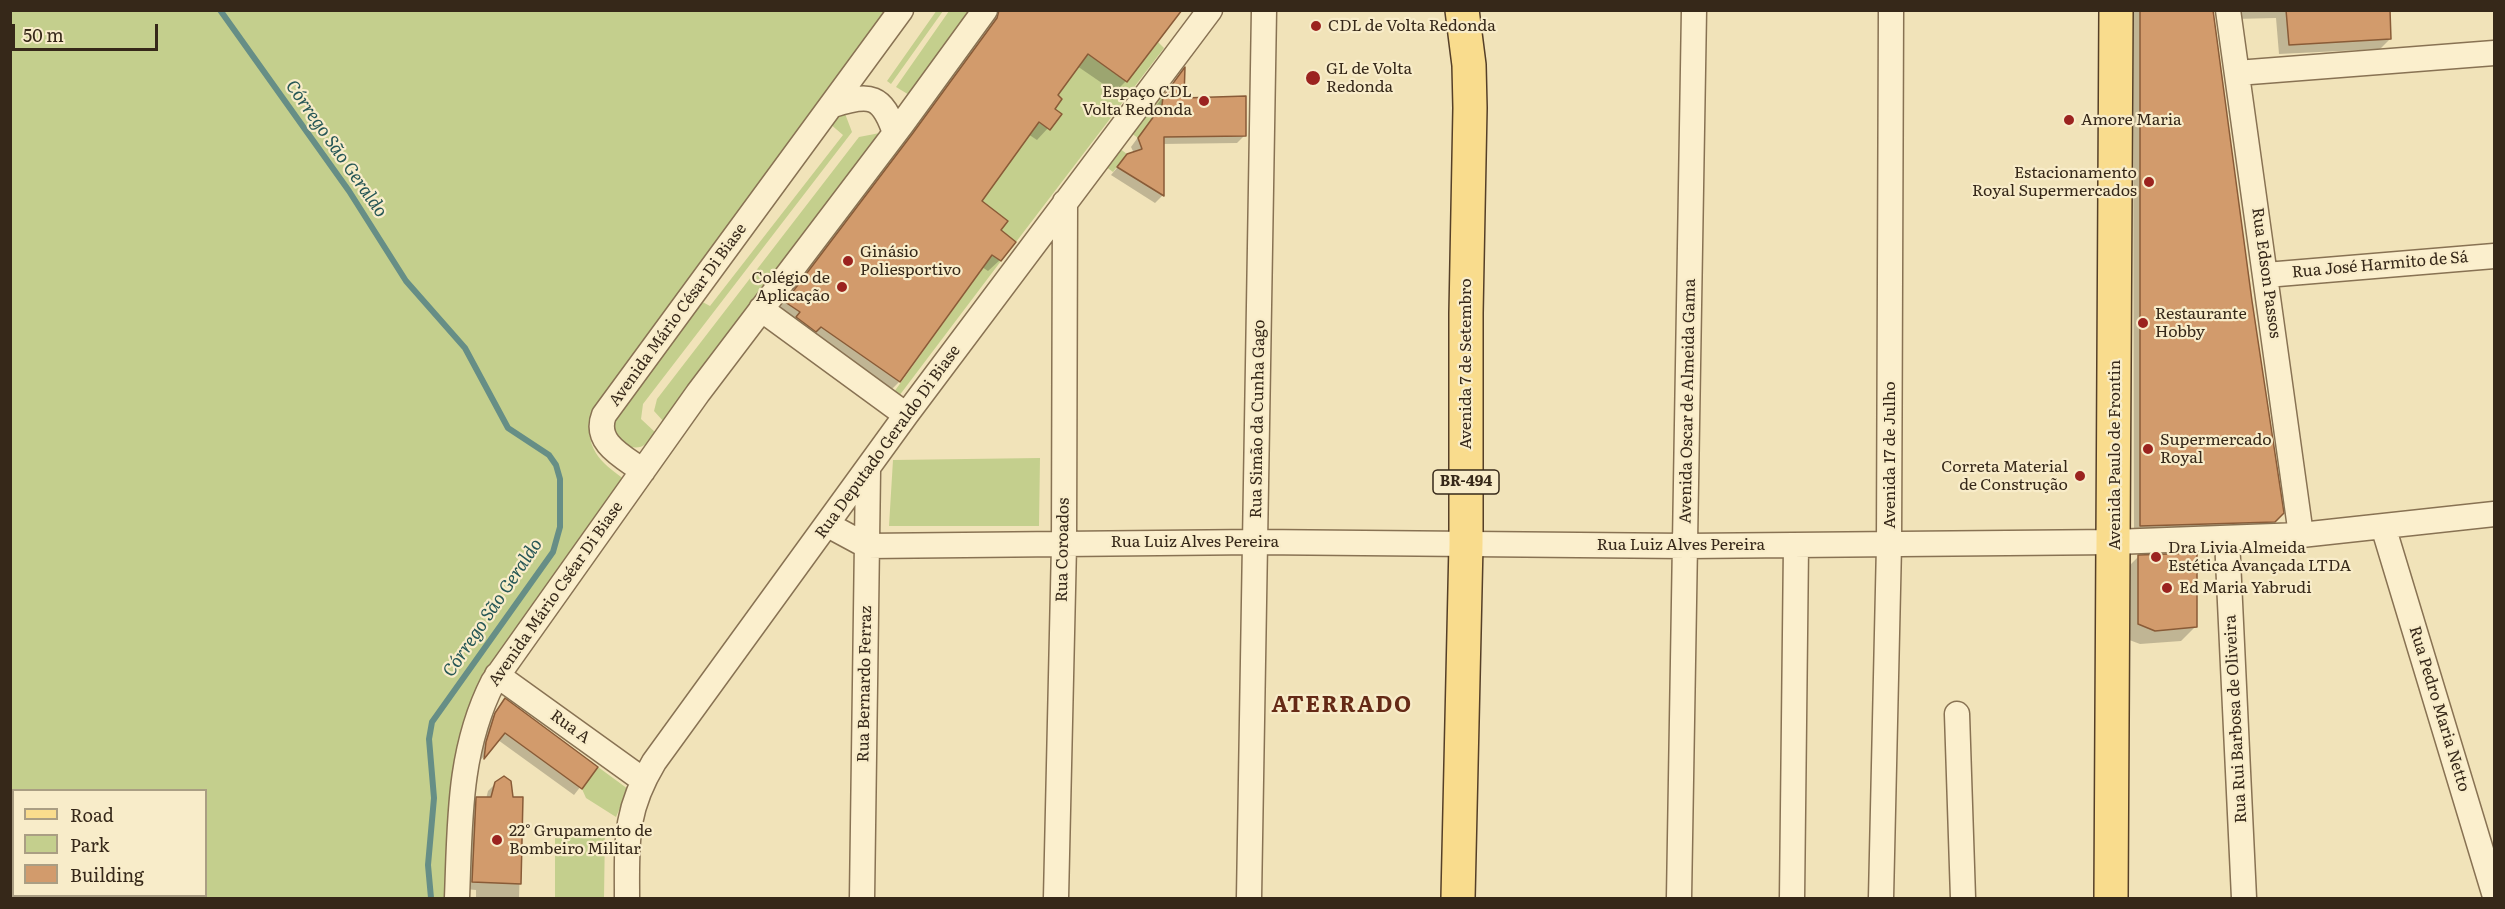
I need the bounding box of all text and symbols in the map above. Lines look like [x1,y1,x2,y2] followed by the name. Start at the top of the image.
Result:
[15,12,160,50] scale bar
[1328,16,1496,36] place label: CDL de Volta Redonda
[1309,19,1323,33] marker: CDL de Volta Redonda
[23,21,64,48] text: 50 m
[1326,59,1412,97] place label: GL de Volta Redonda
[1304,69,1322,87] marker: GL de Volta Redonda
[281,76,391,222] water label: Córrego São Geraldo
[1082,82,1192,120] place label: Espaço CDL Volta Redonda
[1197,94,1211,108] marker: Espaço CDL Volta Redonda
[2081,110,2182,130] place label: Amore Maria
[2062,113,2076,127] marker: Amore Maria
[1972,163,2137,201] place label: Estacionamento Royal Supermercados
[2142,175,2156,189] marker: Estacionamento Royal Supermercados
[2247,206,2285,340] street label: Rua Edson Passos
[605,220,751,410] street label: Avenida Mário César Di Biase
[860,242,961,280] place label: Ginásio Poliesportivo
[2291,248,2469,282] street label: Rua José Harmito de Sá
[841,254,855,268] marker: Ginásio Poliesportivo
[751,268,830,306] place label: Colégio de Aplicação
[1456,278,1476,450] street label: Avenida 7 de Setembro
[1676,278,1700,524] street label: Avenida Oscar de Almeida Gama
[835,280,849,294] marker: Colégio de Aplicação
[2155,304,2247,342] place label: Restaurante Hobby
[2136,316,2150,330] marker: Restaurante Hobby
[1247,319,1269,519] street label: Rua Simão da Cunha Gago
[811,342,965,542] street label: Rua Deputado Geraldo Di Biase
[2105,360,2125,550] street label: Avenida Paulo de Frontin
[1880,381,1900,529] street label: Avenida 17 de Julho
[2160,430,2272,468] place label: Supermercado Royal
[2141,442,2155,456] marker: Supermercado Royal
[1941,457,2068,495] place label: Correta Material de Construção
[2073,469,2087,483] marker: Correta Material de Construção
[1433,470,1499,494] road number: BR-494
[485,498,627,690] street label: Avenida Mário Cséar Di Biase
[1052,498,1074,602] street label: Rua Coroados
[1111,532,1279,552] street label: Rua Luiz Alves Pereira
[439,535,547,681] water label: Córrego São Geraldo
[1597,535,1765,555] street label: Rua Luiz Alves Pereira
[2168,538,2351,576] place label: Dra Livia Almeida Estética Avançada LTDA
[2149,550,2163,564] marker: Dra Livia Almeida Estética Avançada LTDA
[2179,578,2311,598] place label: Ed Maria Yabrudi
[2160,581,2174,595] marker: Ed Maria Yabrudi
[854,606,876,762] street label: Rua Bernardo Ferraz
[2221,614,2251,824] street label: Rua Rui Barbosa de Oliveira
[2405,624,2473,794] street label: Rua Pedro Maria Netto
[1271,693,1413,719] district label: ATERRADO
[546,706,594,748] street label: Rua A
[12,789,207,897] legend
[70,801,114,828] text: Road
[509,821,652,859] place label: 22° Grupamento de Bombeiro Militar
[70,831,109,858] text: Park
[490,833,504,847] marker: 22° Grupamento de Bombeiro Militar
[70,861,144,888] text: Building

